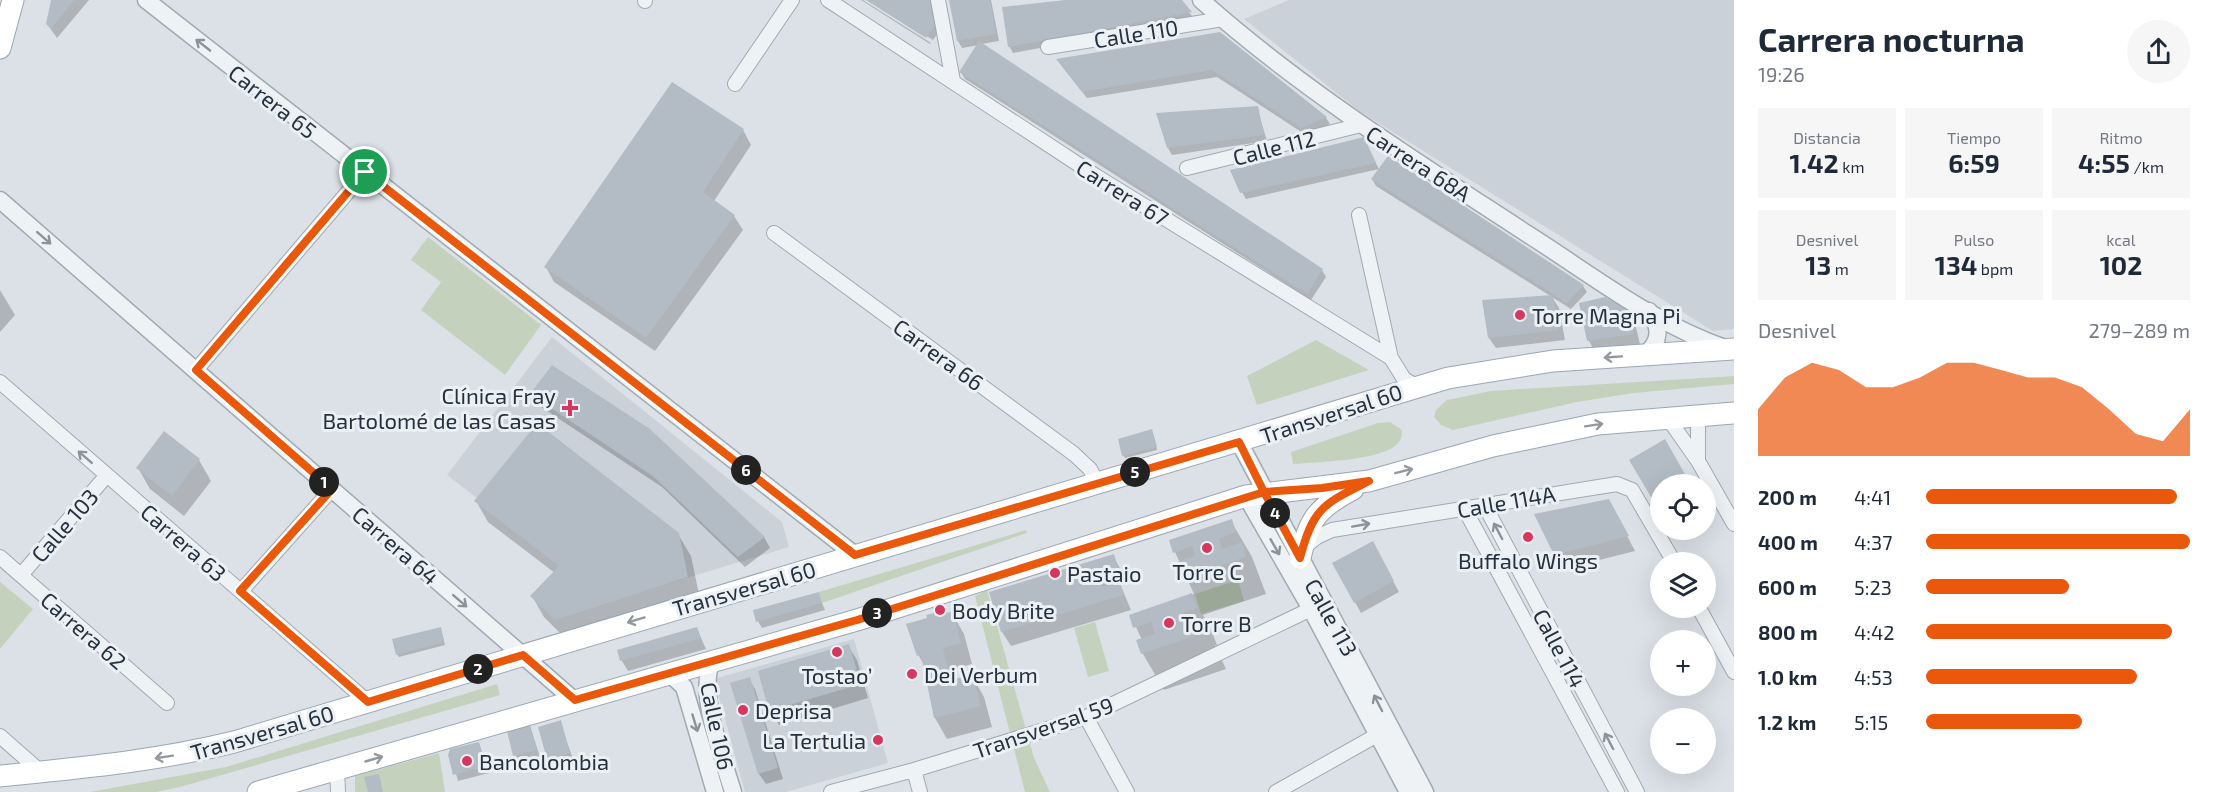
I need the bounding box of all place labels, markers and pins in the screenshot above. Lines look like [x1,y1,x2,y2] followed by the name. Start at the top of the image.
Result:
[339,146,390,197] pin
[1532,302,1681,328] place label: Torre Magna Pi
[1513,308,1527,322] marker: Torre Magna Pi
[322,382,556,433] place label: Clínica Fray Bartolomé de las Casas
[561,399,579,417] marker: Clínica Fray Bartolomé de las Casas
[731,455,761,485] pin: 6
[1120,457,1150,487] pin: 5
[309,467,339,497] pin: 1
[1260,498,1290,528] pin: 4
[1521,530,1535,544] marker: Buffalo Wings
[1200,541,1214,555] marker: Torre C
[1458,547,1598,573] place label: Buffalo Wings
[1172,558,1242,584] place label: Torre C
[1067,560,1142,586] place label: Pastaio
[1048,566,1062,580] marker: Pastaio
[952,597,1055,623] place label: Body Brite
[862,598,892,628] pin: 3
[933,603,947,617] marker: Body Brite
[1181,610,1252,636] place label: Torre B
[1162,616,1176,630] marker: Torre B
[830,645,844,659] marker: Tostao’
[463,654,493,684] pin: 2
[924,661,1038,687] place label: Dei Verbum
[801,662,873,688] place label: Tostao’
[905,667,919,681] marker: Dei Verbum
[755,697,832,723] place label: Deprisa
[736,703,750,717] marker: Deprisa
[762,727,866,753] place label: La Tertulia
[871,733,885,747] marker: La Tertulia
[479,748,609,774] place label: Bancolombia
[460,754,474,768] marker: Bancolombia

